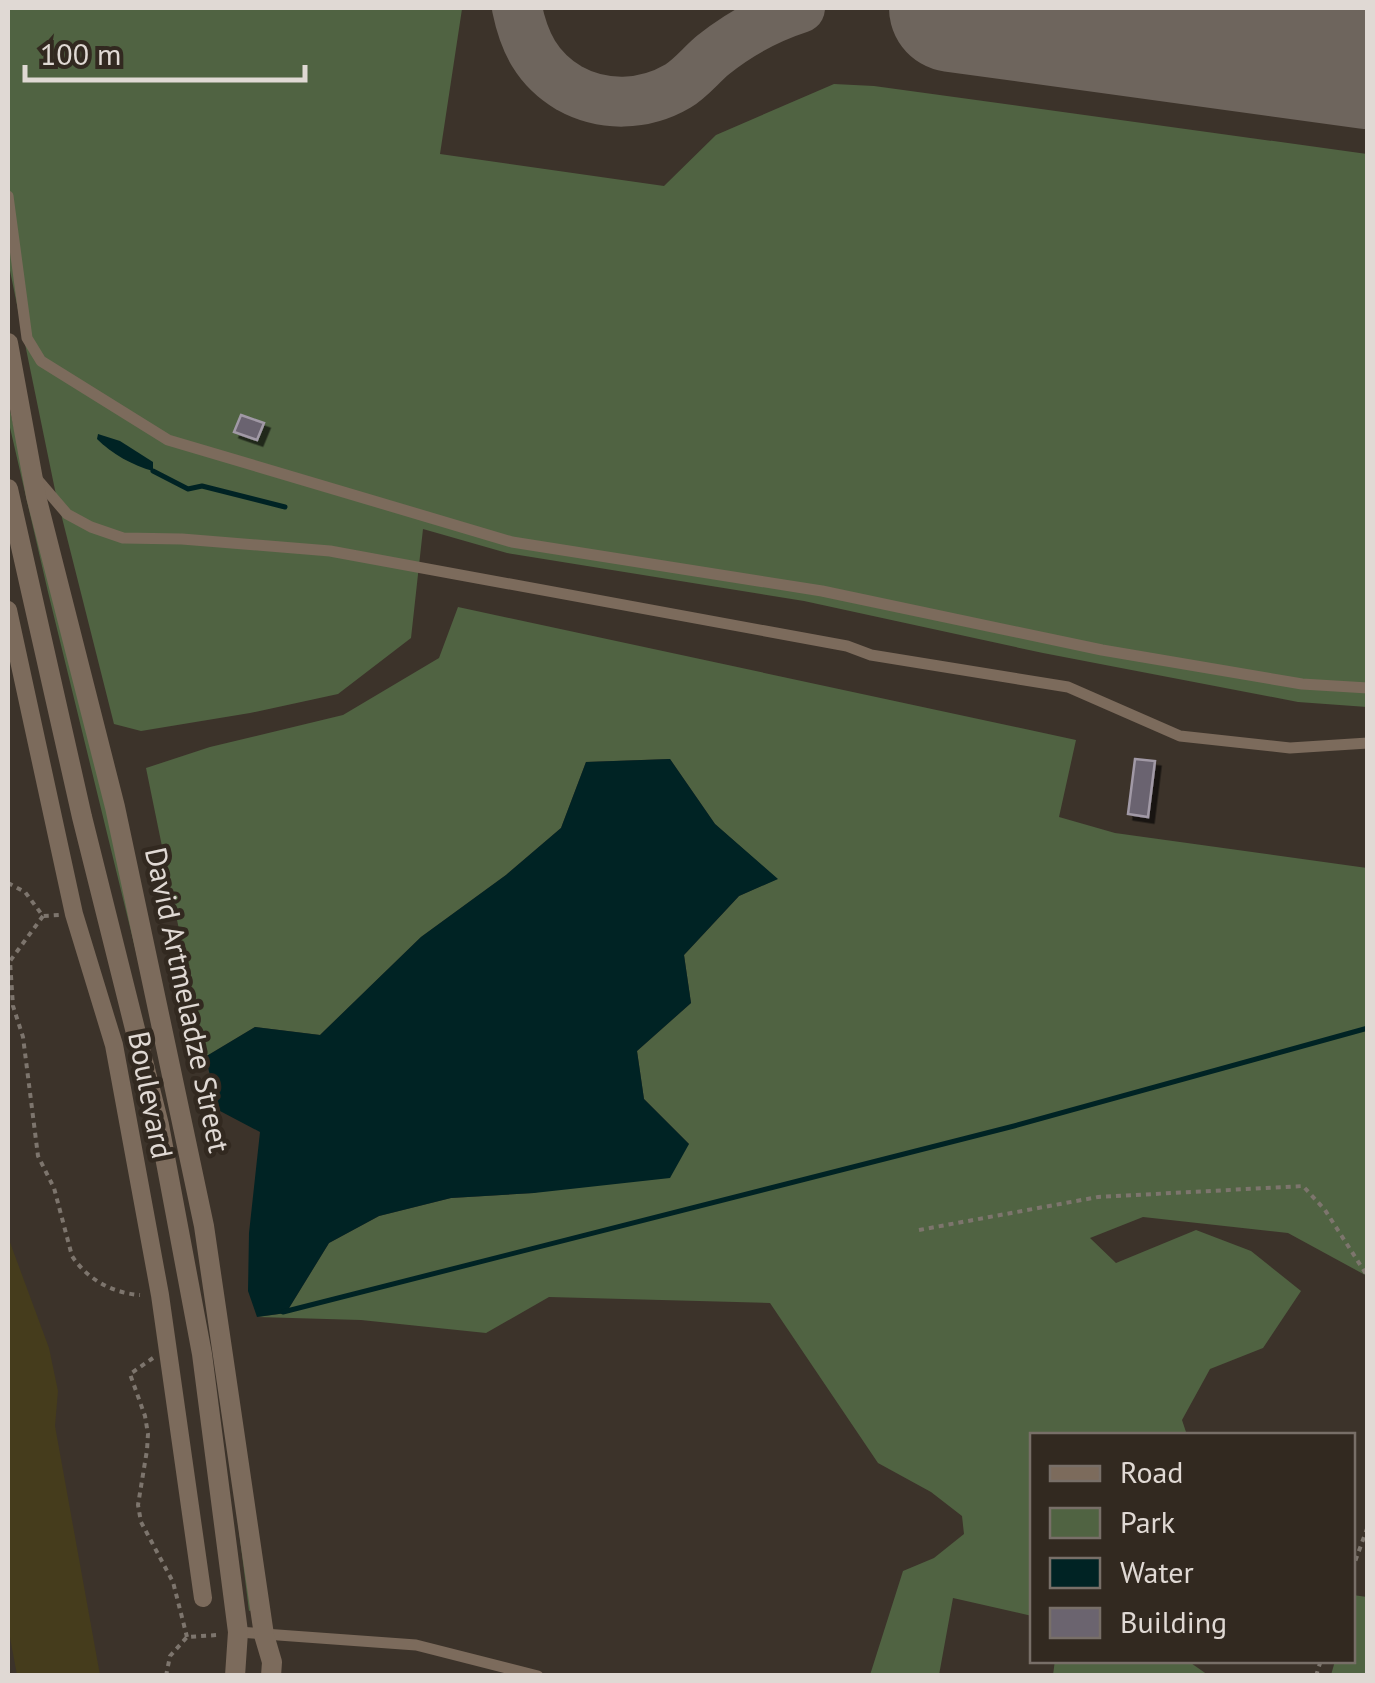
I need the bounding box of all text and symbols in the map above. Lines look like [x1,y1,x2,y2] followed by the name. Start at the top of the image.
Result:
[25,20,305,82] scale bar
[40,34,121,73] text: 100 m
[137,843,240,1156] street label: David Artmeladze Street
[120,1028,183,1162] street label: Boulevard
[1030,1433,1355,1663] legend
[1120,1452,1184,1491] text: Road
[1120,1502,1176,1541] text: Park
[1120,1552,1194,1591] text: Water
[1120,1602,1227,1641] text: Building

